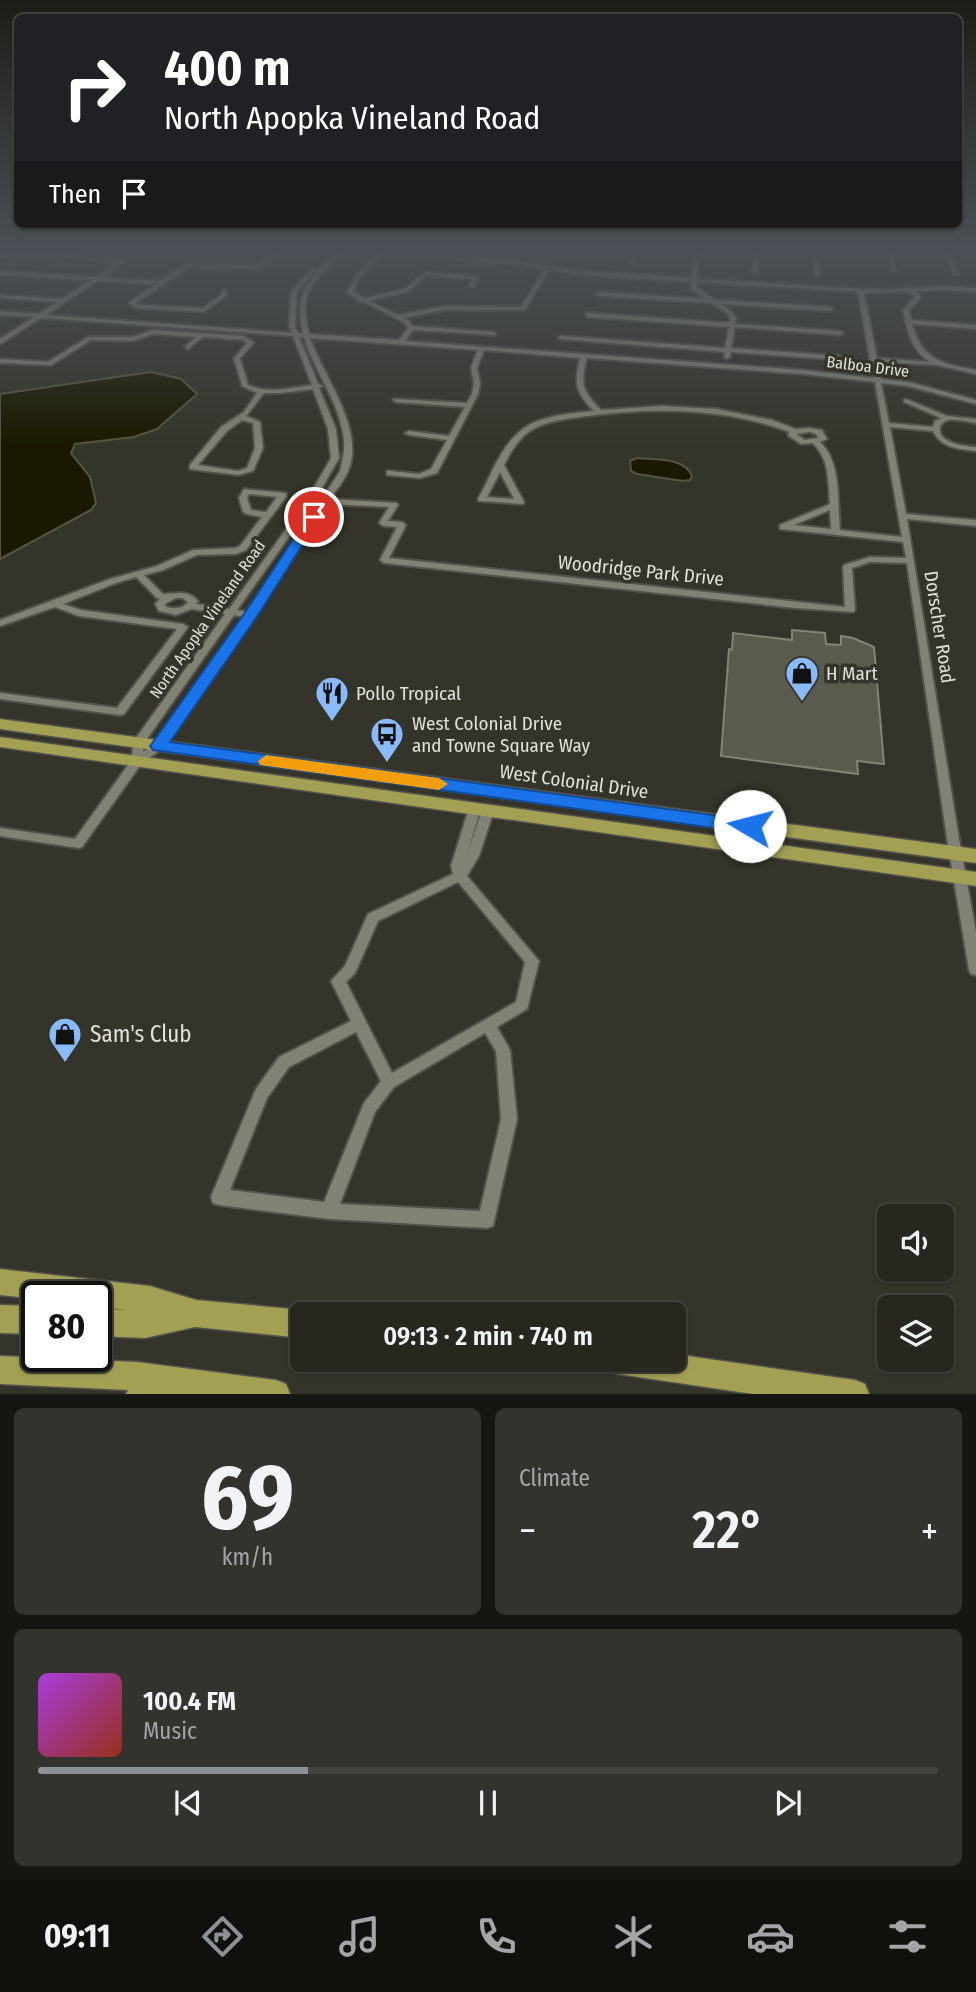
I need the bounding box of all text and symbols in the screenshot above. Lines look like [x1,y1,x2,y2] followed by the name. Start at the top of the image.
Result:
[164,39,290,98] text: 400 m
[49,42,140,133] icon: right
[164,99,540,137] text: North Apopka Vineland Road
[115,175,153,213] icon: arrive
[49,179,101,210] text: Then
[826,352,910,381] street label: Balboa Drive
[284,487,344,547] pin
[295,498,333,536] icon: arrive
[146,537,269,702] street label: North Apopka Vineland Road
[557,550,725,591] street label: Woodridge Park Drive
[919,569,960,685] street label: Dorscher Road
[783,654,821,703] shop icon: H Mart
[826,662,878,685] place label: H Mart
[313,674,351,723] restaurant icon: Pollo Tropical
[356,682,461,705] place label: Pollo Tropical
[412,712,591,757] place label: West Colonial Drive and Towne Square Way
[368,715,406,764] bus stop icon: West Colonial Drive and Towne Square Way
[498,760,650,803] street label: West Colonial Drive
[713,789,787,863] position arrow
[46,1015,84,1064] shop icon: Sam's Club
[90,1020,192,1048] place label: Sam's Club
[877,1204,954,1372] map controls
[877,1204,954,1281] button: sound
[21,1281,112,1372] speed limit sign: 80
[877,1295,954,1372] button: layers
[383,1321,593,1352] text: 09:13 · 2 min · 740 m
[201,1443,294,1552] text: 69
[519,1464,590,1492] text: Climate
[692,1499,764,1562] text: 22°
[519,1508,536,1554] text: −
[921,1508,938,1554] text: +
[222,1543,273,1571] text: km/h
[143,1686,236,1717] text: 100.4 FM
[143,1717,197,1745] text: Music
[169,1784,207,1822] icon: previous
[469,1784,507,1822] icon: pause
[769,1784,807,1822] icon: next
[198,1912,247,1961] icon: directions
[335,1912,384,1961] icon: music
[472,1912,521,1961] icon: phone
[609,1912,658,1961] icon: climate
[746,1912,795,1961] icon: car
[883,1912,932,1961] icon: filters
[44,1917,110,1955] text: 09:11

